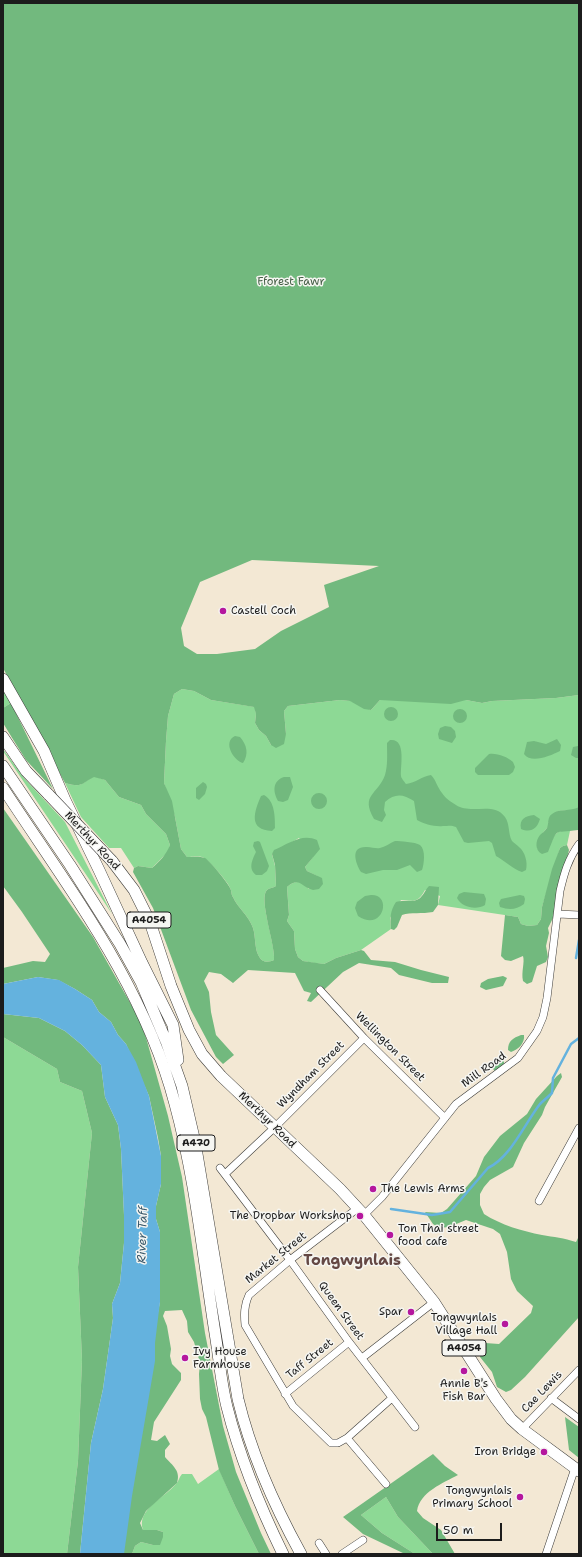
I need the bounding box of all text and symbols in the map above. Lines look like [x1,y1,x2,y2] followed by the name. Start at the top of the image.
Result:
[257,275,325,289] park label: Fforest Fawr
[231,604,296,618] place label: Castell Coch
[218,606,228,616] marker: Castell Coch
[61,809,123,873] street label: Merthyr Road
[127,912,171,928] road number: A4054
[352,1009,428,1085] street label: Wellington Street
[275,1039,347,1111] street label: Wyndham Street
[459,1050,509,1090] street label: Mill Road
[235,1089,299,1151] street label: Merthyr Road
[177,1135,215,1151] road number: A470
[381,1182,465,1196] place label: The Lewis Arms
[368,1184,378,1194] marker: The Lewis Arms
[135,1206,151,1264] water label: River Taff
[230,1209,352,1223] place label: The Dropbar Workshop
[355,1211,365,1221] marker: The Dropbar Workshop
[398,1222,479,1248] place label: Ton Thai street food cafe
[243,1229,309,1287] street label: Market Street
[385,1230,395,1240] marker: Ton Thai street food cafe
[303,1252,401,1270] district label: Tongwynlais
[315,1279,367,1343] street label: Queen Street
[379,1305,403,1319] place label: Spar
[406,1307,416,1317] marker: Spar
[431,1311,497,1337] place label: Tongwynlais Village Hall
[500,1319,510,1329] marker: Tongwynlais Village Hall
[284,1336,336,1382] street label: Taff Street
[442,1340,486,1356] road number: A4054
[193,1345,251,1371] place label: Ivy House Farmhouse
[180,1353,190,1363] marker: Ivy House Farmhouse
[459,1366,469,1376] marker: Annie B's Fish Bar
[519,1368,565,1416] street label: Cae Lewis
[440,1377,488,1403] place label: Annie B's Fish Bar
[475,1445,536,1459] place label: Iron Bridge
[539,1447,549,1457] marker: Iron Bridge
[432,1484,512,1510] place label: Tongwynlais Primary School
[515,1492,525,1502] marker: Tongwynlais Primary School
[438,1515,504,1541] scale bar
[443,1522,473,1538] text: 50 m

